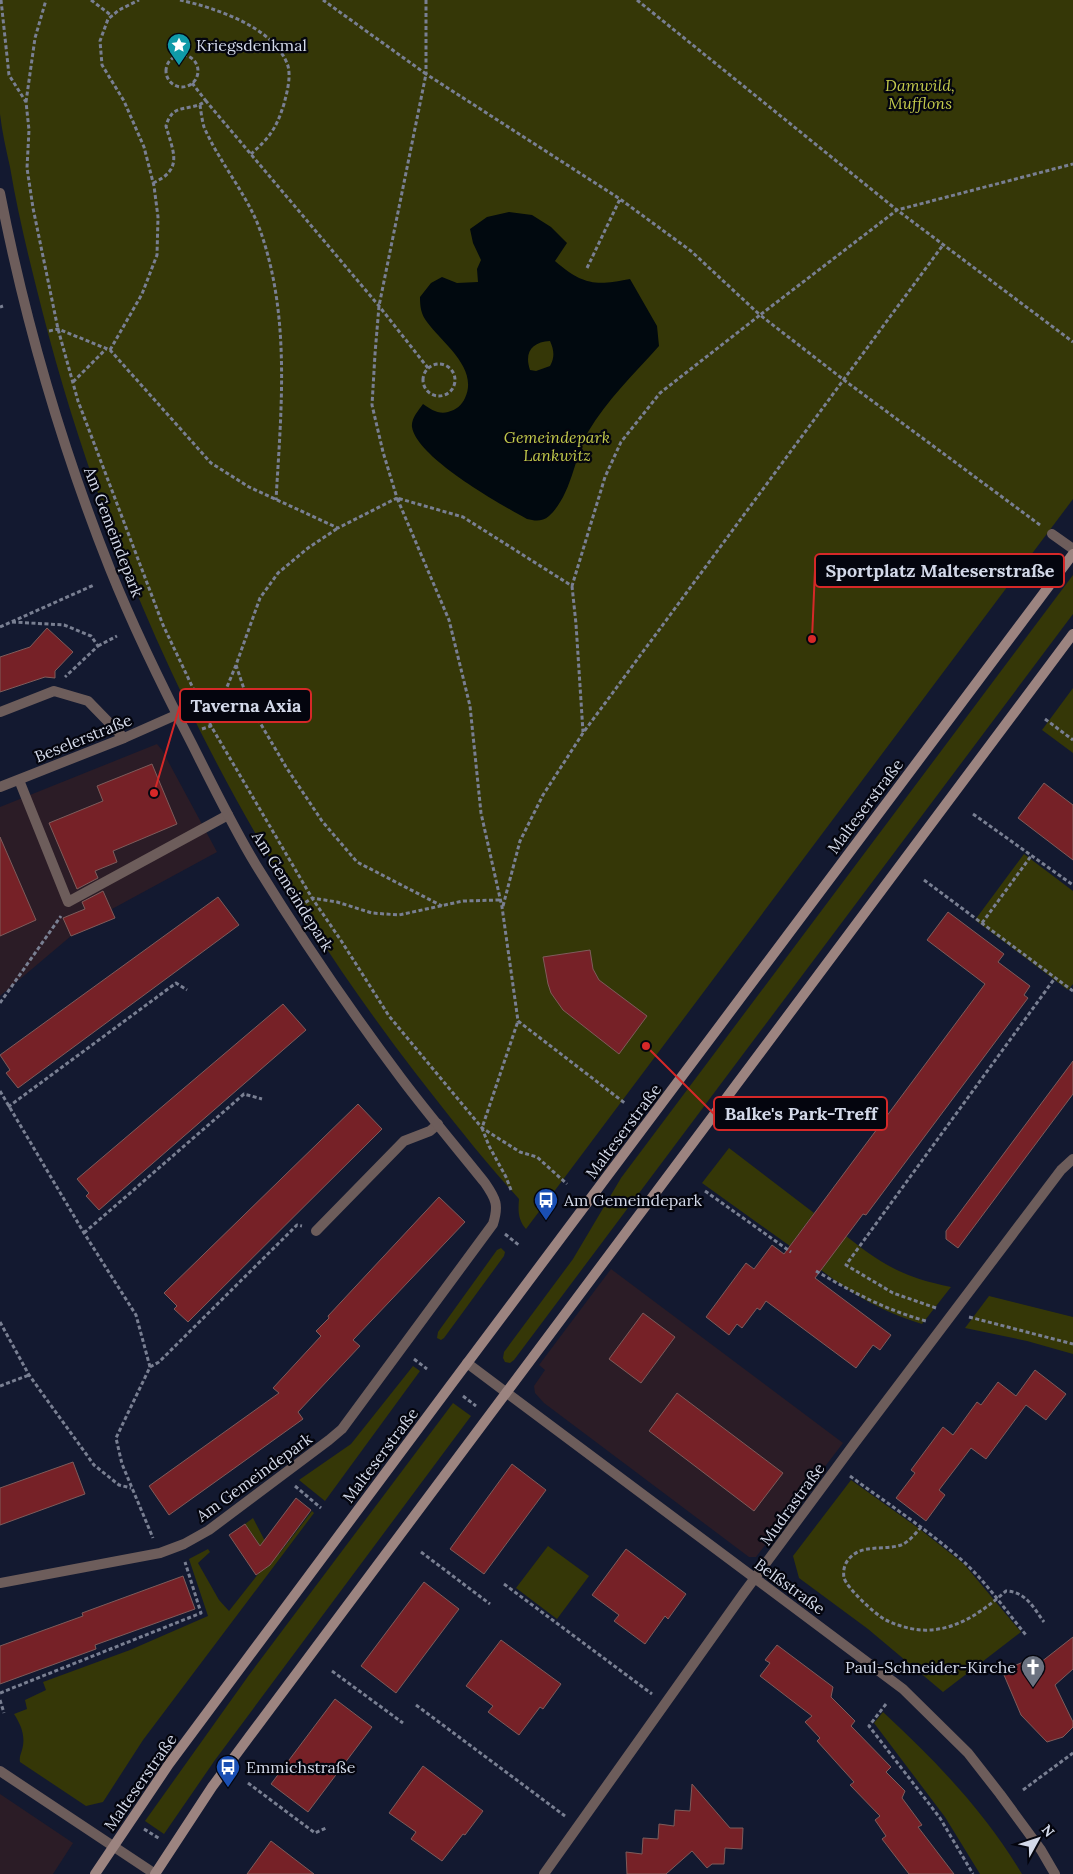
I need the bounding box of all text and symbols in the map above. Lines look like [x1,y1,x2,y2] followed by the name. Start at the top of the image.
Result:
[166,32,192,66] place icon: Kriegsdenkmal
[196,35,307,55] place label: Kriegsdenkmal
[885,75,955,113] park label: Damwild, Mufflons
[504,427,610,465] park label: Gemeindepark Lankwitz
[80,463,148,600] street label: Am Gemeindepark
[815,554,1064,587] callout: Sportplatz Malteserstraße
[826,559,1055,582] text: Sportplatz Malteserstraße
[180,689,311,722] callout: Taverna Axia
[191,694,302,717] text: Taverna Axia
[32,709,135,767] street label: Beselerstraße
[823,754,907,857] street label: Malteserstraße
[247,826,338,955] street label: Am Gemeindepark
[581,1079,665,1182] street label: Malteserstraße
[714,1097,887,1130] callout: Balke's Park-Treff
[724,1102,879,1125] text: Balke's Park-Treff
[533,1187,559,1221] bus stop icon: Am Gemeindepark
[563,1190,702,1210] place label: Am Gemeindepark
[338,1403,422,1506] street label: Malteserstraße
[191,1428,316,1526] street label: Am Gemeindepark
[755,1459,829,1549] street label: Mudrastraße
[751,1554,829,1618] street label: Belßstraße
[1020,1654,1046,1688] church icon: Paul-Schneider-Kirche
[845,1657,1016,1677] place label: Paul-Schneider-Kirche
[99,1730,181,1834] street label: Malteserstraße
[215,1754,241,1788] bus stop icon: Emmichstraße
[246,1757,356,1777] place label: Emmichstraße
[1013,1814,1063,1864] north arrow
[1038,1821,1058,1841] text: N

